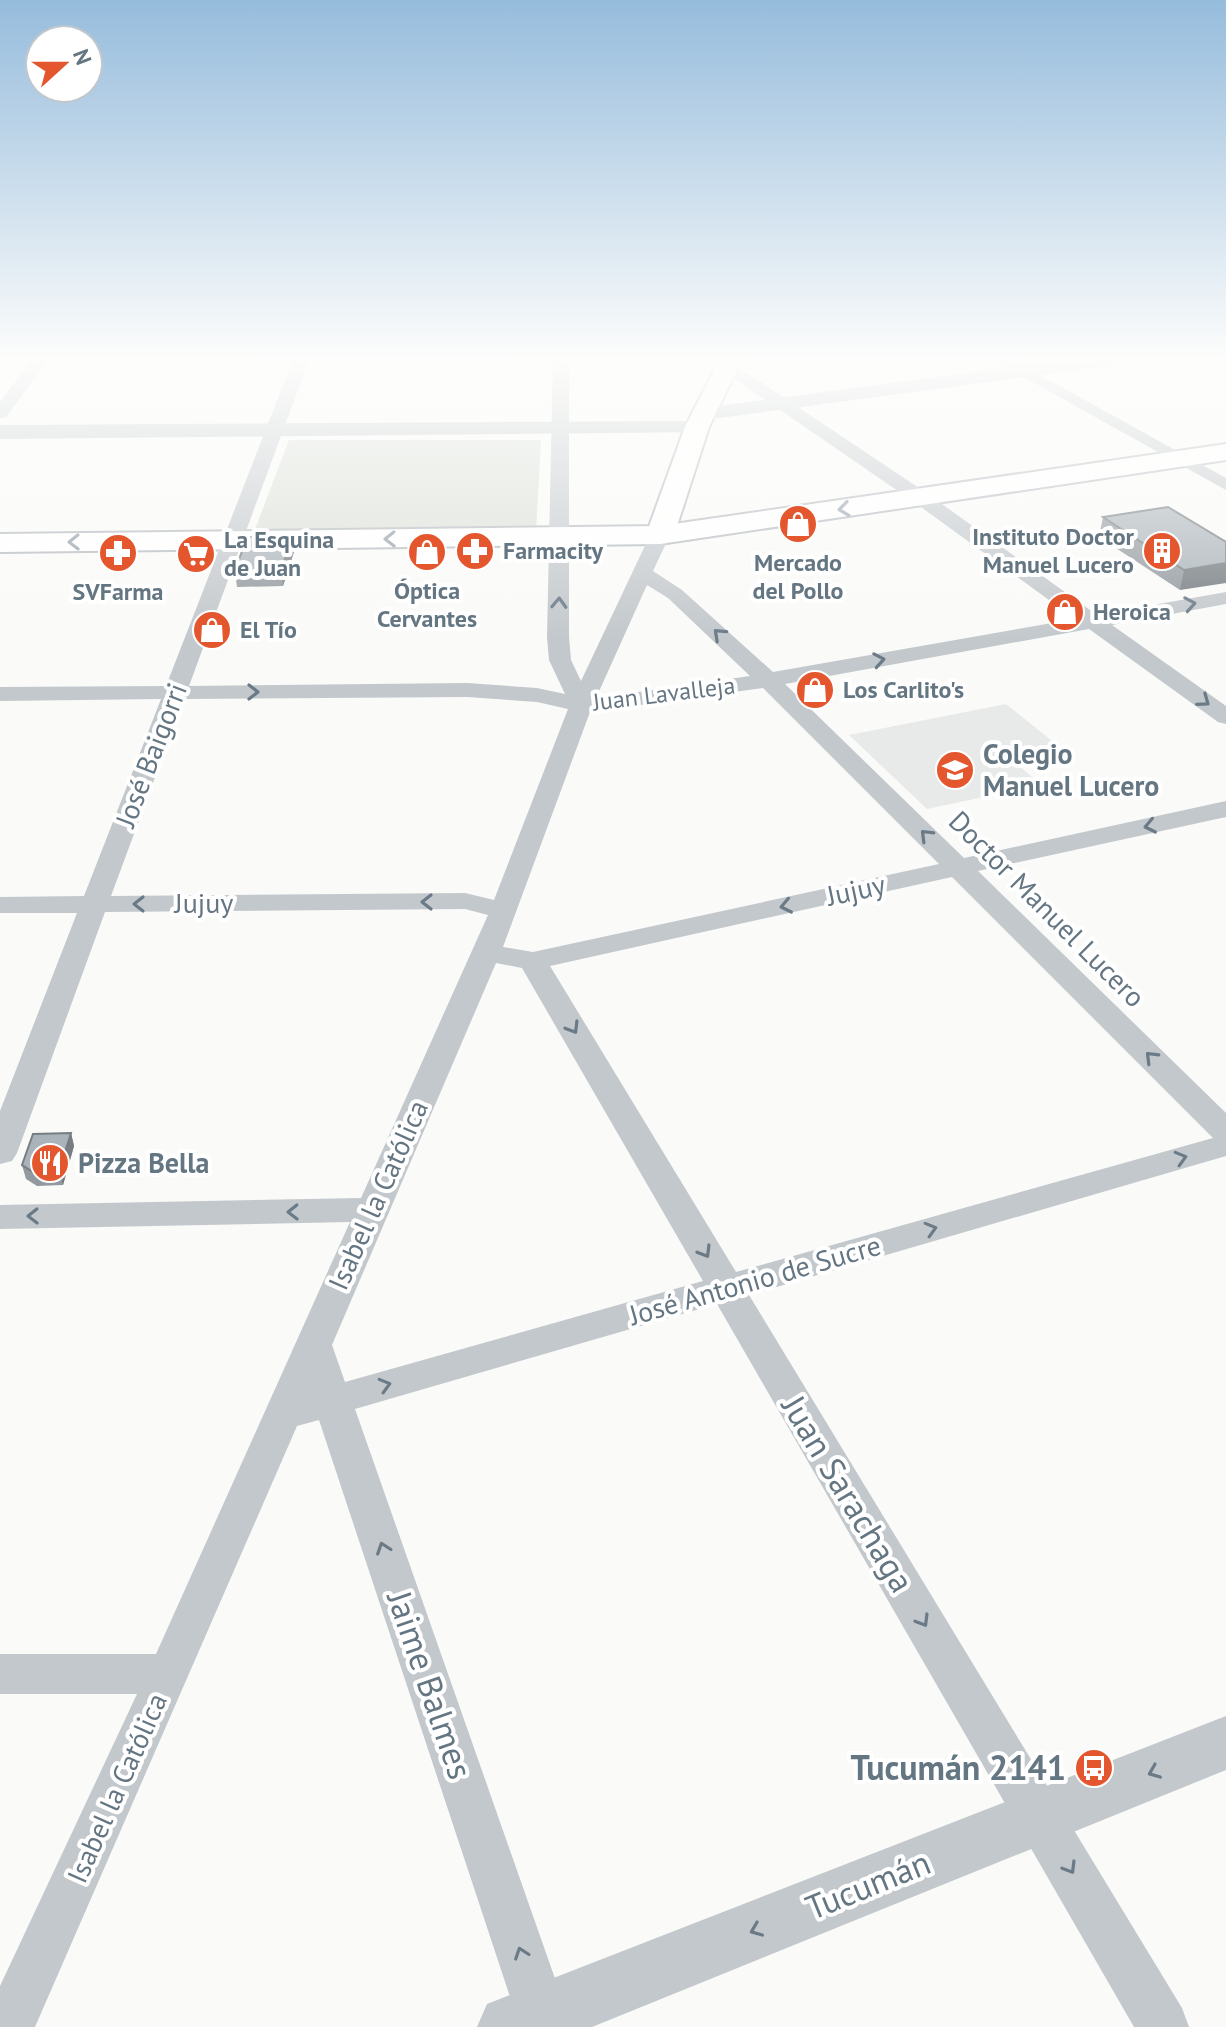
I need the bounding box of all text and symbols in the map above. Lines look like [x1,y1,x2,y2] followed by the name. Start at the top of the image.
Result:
[24,24,104,104] north arrow
[67,45,98,69] text: N
[837,500,851,517] one-way arrow
[777,503,819,545] shop icon: Mercado del Pollo
[972,521,1135,580] place label: Instituto Doctor Manuel Lucero
[224,524,334,583] place label: La Esquina de Juan
[383,530,396,548] one-way arrow
[454,530,496,572] pharmacy icon: Farmacity
[1141,530,1183,572] building icon: Instituto Doctor Manuel Lucero
[406,531,448,573] shop icon: Óptica Cervantes
[97,532,139,574] pharmacy icon: SVFarma
[67,533,80,551] one-way arrow
[175,533,217,575] supermarket icon: La Esquina de Juan
[503,535,603,566] place label: Farmacity
[752,547,844,606] place label: Mercado del Pollo
[377,575,477,634] place label: Óptica Cervantes
[73,576,163,607] place label: SVFarma
[1044,591,1086,633] shop icon: Heroica
[550,596,567,609] one-way arrow
[1093,596,1171,627] place label: Heroica
[1183,597,1197,614] one-way arrow
[191,609,233,651] shop icon: El Tío
[240,614,297,645] place label: El Tío
[714,630,729,644] one-way arrow
[872,652,886,669] one-way arrow
[590,669,737,718] street label: Juan Lavalleja
[794,669,836,711] shop icon: Los Carlito's
[843,674,964,705] place label: Los Carlito's
[106,678,195,833] street label: José Baigorri
[247,683,260,701] one-way arrow
[1195,691,1209,705] one-way arrow
[983,735,1159,804] place label: Colegio Manuel Lucero
[934,749,976,791] school or university icon: Colegio Manuel Lucero
[941,803,1153,1015] street label: Doctor Manuel Lucero
[1143,817,1157,834] one-way arrow
[921,830,935,844] one-way arrow
[822,865,889,914] street label: Jujuy
[174,884,233,921] street label: Jujuy
[420,893,433,911] one-way arrow
[132,895,145,913] one-way arrow
[780,897,794,914] one-way arrow
[563,1019,579,1034] one-way arrow
[1146,1052,1160,1066] one-way arrow
[319,1094,436,1296] street label: Isabel la Católica
[29,1142,71,1184] restaurant icon: Pizza Bella
[78,1144,209,1181] place label: Pizza Bella
[1174,1151,1188,1167] one-way arrow
[286,1203,299,1220] one-way arrow
[26,1207,39,1225] one-way arrow
[924,1222,938,1238] one-way arrow
[624,1226,885,1333] street label: José Antonio de Sucre
[695,1243,711,1258] one-way arrow
[378,1378,392,1395] one-way arrow
[772,1385,925,1600] street label: Juan Sarachaga
[377,1542,393,1556] one-way arrow
[378,1583,484,1784] street label: Jaime Balmes
[913,1612,929,1626] one-way arrow
[58,1687,175,1889] street label: Isabel la Católica
[850,1745,1066,1789] place label: Tucumán 2141
[1073,1747,1115,1789] bus stop icon: Tucumán 2141
[1148,1762,1162,1779] one-way arrow
[799,1839,936,1929] street label: Tucumán
[1060,1859,1075,1874] one-way arrow
[750,1920,764,1937] one-way arrow
[515,1947,531,1961] one-way arrow

